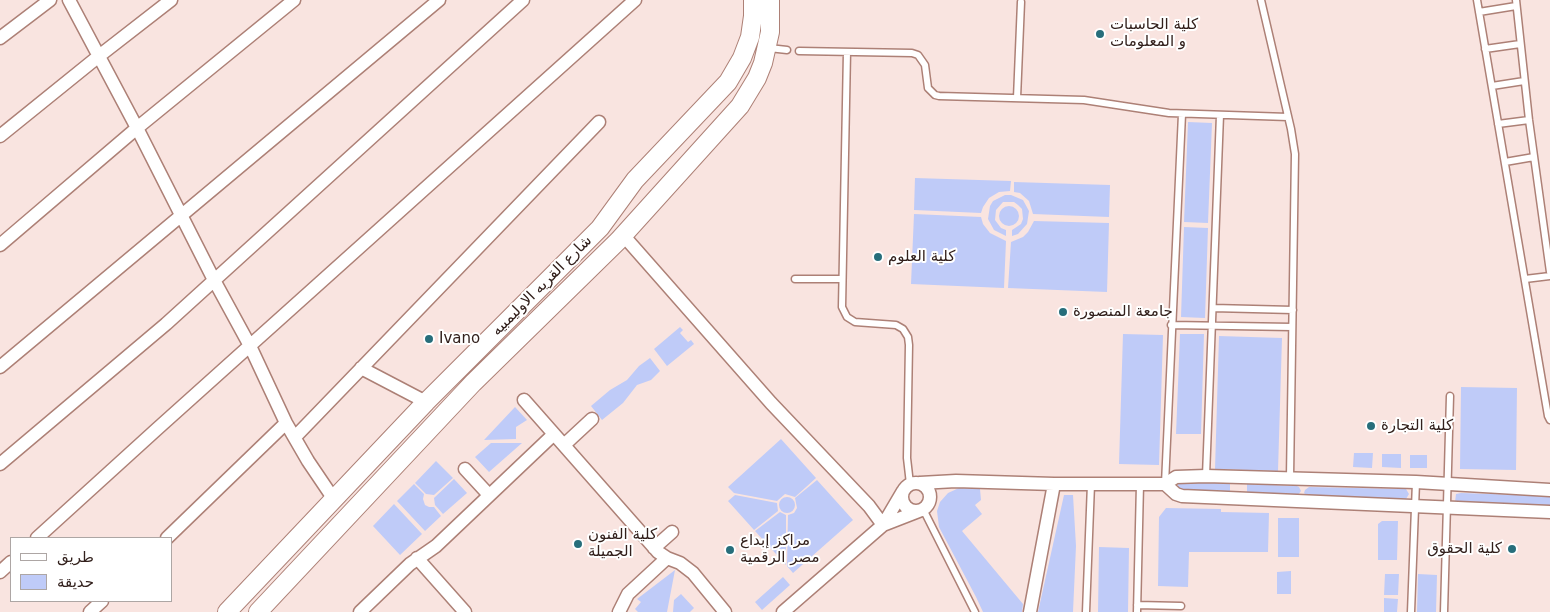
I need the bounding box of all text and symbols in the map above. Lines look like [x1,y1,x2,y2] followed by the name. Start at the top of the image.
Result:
[1110,16,1198,51] place label: كلية الحاسبات و المعلومات
[1094,28,1106,40] marker: كلية الحاسبات و المعلومات
[488,232,596,340] street label: شارع القريه الاوليمبيه
[888,248,955,266] place label: كلية العلوم
[872,251,884,263] marker: كلية العلوم
[1073,303,1173,321] place label: جامعة المنصورة
[1057,306,1069,318] marker: جامعة المنصورة
[439,330,480,348] place label: Ivano
[423,333,435,345] marker: Ivano
[1381,417,1453,435] place label: كلية التجارة
[1365,420,1377,432] marker: كلية التجارة
[588,526,657,561] place label: كلية الفنون الجميلة
[740,532,820,567] place label: مراكز إبداع مصر الرقمية
[10,537,172,602] legend
[572,538,584,550] marker: كلية الفنون الجميلة
[1427,540,1502,558] place label: كلية الحقوق
[1506,543,1518,555] marker: كلية الحقوق
[724,544,736,556] marker: مراكز إبداع مصر الرقمية
[57,548,94,566] text: طريق
[57,573,94,591] text: حديقة

